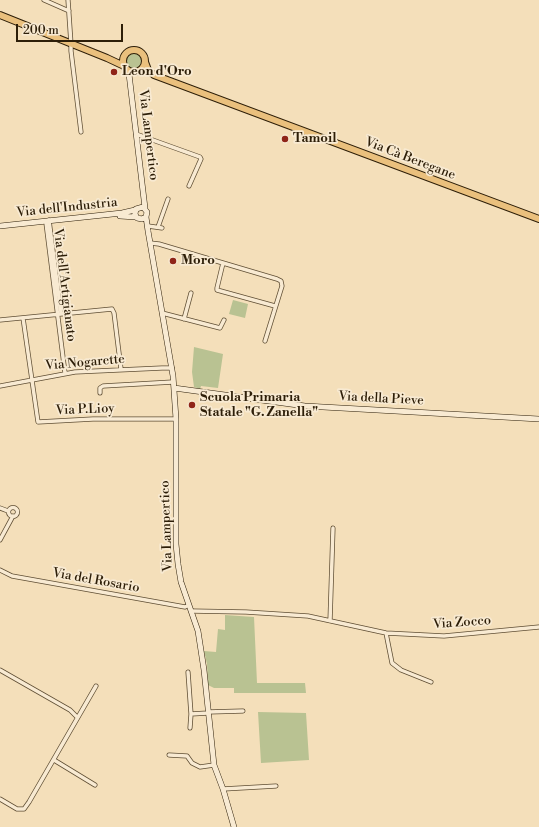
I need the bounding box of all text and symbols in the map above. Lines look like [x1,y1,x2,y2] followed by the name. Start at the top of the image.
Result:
[18,16,125,42] scale bar
[23,23,59,38] text: 200 m
[122,64,192,80] place label: Leon d'Oro
[109,67,119,77] marker: Leon d'Oro
[135,89,161,181] street label: Via Lampertico
[293,131,336,147] place label: Tamoil
[280,134,290,144] marker: Tamoil
[363,135,457,183] street label: Via Cà Beregane
[16,195,118,221] street label: Via dell'Industria
[49,227,79,343] street label: Via dell'Artigianato
[181,253,215,269] place label: Moro
[168,256,178,266] marker: Moro
[44,352,126,374] street label: Via Nogarette
[338,389,424,409] street label: Via della Pieve
[200,390,318,421] place label: Scuola Primaria Statale "G. Zanella"
[187,400,197,410] marker: Scuola Primaria Statale "G. Zanella"
[55,401,115,419] street label: Via P.Lioy
[158,480,176,572] street label: Via Lampertico
[51,566,141,596] street label: Via del Rosario
[432,613,492,633] street label: Via Zocco

